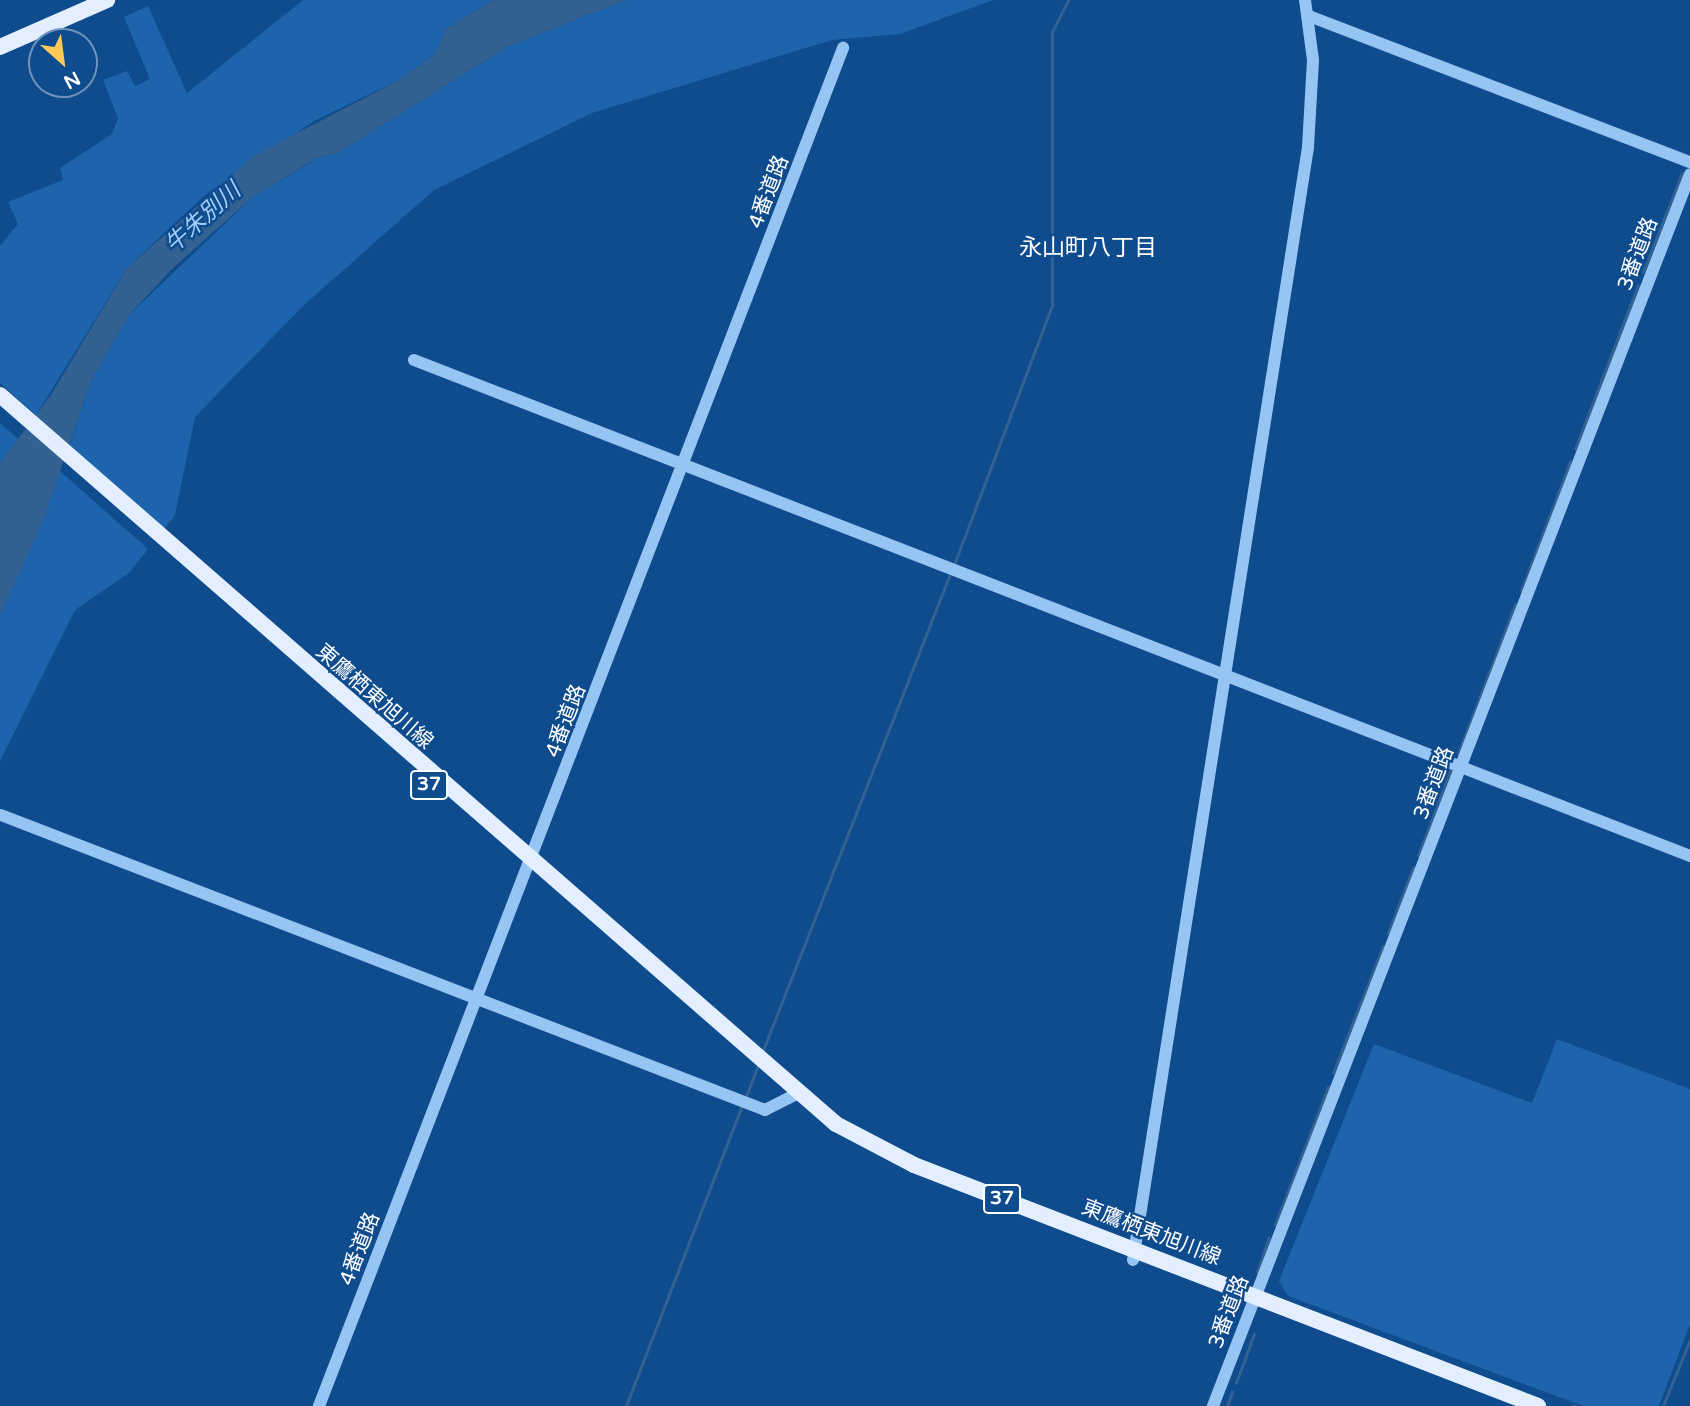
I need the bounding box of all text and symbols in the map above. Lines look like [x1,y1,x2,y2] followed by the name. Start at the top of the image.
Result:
[28,28,98,98] north arrow
[60,66,84,93] text: N
[744,152,794,232] street label: 4番道路
[160,177,246,259] water label: 牛朱別川
[1613,214,1663,294] street label: 3番道路
[1019,234,1157,262] district label: 永山町八丁目
[310,639,438,755] street label: 東鷹栖東旭川線
[541,681,591,761] street label: 4番道路
[1409,743,1459,823] street label: 3番道路
[410,770,448,800] road number: 37
[983,1184,1021,1214] road number: 37
[1078,1195,1224,1271] street label: 東鷹栖東旭川線
[335,1209,385,1289] street label: 4番道路
[1204,1272,1254,1352] street label: 3番道路

